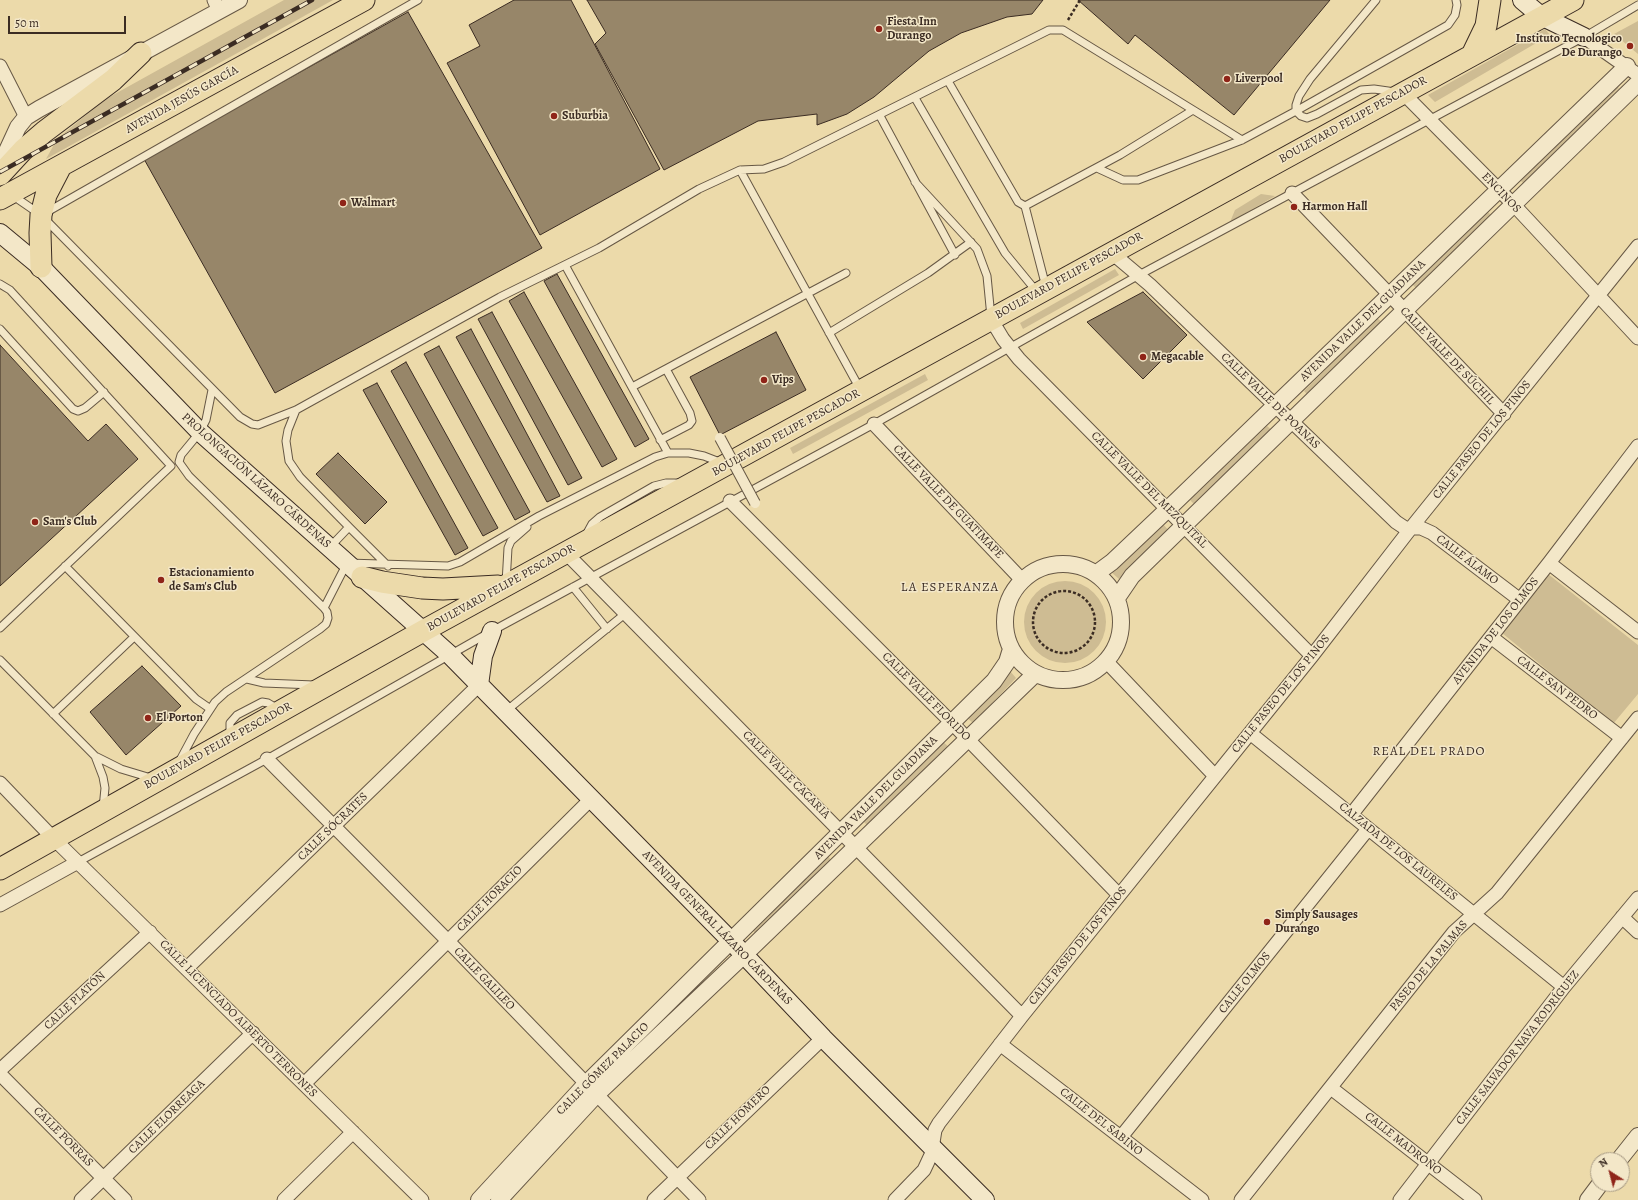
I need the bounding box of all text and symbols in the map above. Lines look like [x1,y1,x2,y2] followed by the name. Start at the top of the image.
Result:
[10,8,128,34] scale bar
[15,15,39,31] text: 50 m
[887,15,937,43] place label: Fiesta Inn Durango
[874,24,884,34] marker: Fiesta Inn Durango
[1516,32,1622,60] place label: Instituto Tecnologico De Durango
[1625,41,1635,51] marker: Instituto Tecnologico De Durango
[123,63,241,137] street label: AVENIDA JESÚS GARCÍA
[1235,72,1283,86] place label: Liverpool
[1277,73,1429,167] street label: BOULEVARD FELIPE PESCADOR
[1222,74,1232,84] marker: Liverpool
[562,109,608,123] place label: Suburbia
[549,111,559,121] marker: Suburbia
[1478,170,1524,216] street label: ENCINOS
[351,196,395,210] place label: Walmart
[338,198,348,208] marker: Walmart
[1302,200,1367,214] place label: Harmon Hall
[1289,202,1299,212] marker: Harmon Hall
[993,229,1145,323] street label: BOULEVARD FELIPE PESCADOR
[1297,257,1429,385] street label: AVENIDA VALLE DEL GUADIANA
[1397,304,1497,408] street label: CALLE VALLE DE SÚCHIL
[1151,350,1204,364] place label: Megacable
[1217,350,1323,452] street label: CALLE VALLE DE POANAS
[1138,352,1148,362] marker: Megacable
[772,373,794,387] place label: Vips
[759,375,769,385] marker: Vips
[1430,378,1534,502] street label: CALLE PASEO DE LOS PINOS
[710,386,862,480] street label: BOULEVARD FELIPE PESCADOR
[179,410,333,552] street label: PROLONGACIÓN LÁZARO CÁRDENAS
[1088,429,1210,551] street label: CALLE VALLE DEL MEZQUITAL
[890,442,1006,562] street label: CALLE VALLE DE GUATIMAPE
[43,515,97,529] place label: Sam's Club
[30,517,40,527] marker: Sam's Club
[1433,532,1501,588] street label: CALLE ÁLAMO
[425,541,577,635] street label: BOULEVARD FELIPE PESCADOR
[169,566,254,594] place label: Estacionamiento de Sam's Club
[156,575,166,585] marker: Estacionamiento de Sam's Club
[1450,575,1542,687] street label: AVENIDA DE LOS OLMOS
[901,580,999,596] district label: LA ESPERANZA
[1229,632,1333,756] street label: CALLE PASEO DE LOS PINOS
[879,650,973,744] street label: CALLE VALLE FLORIDO
[1514,653,1600,723] street label: CALLE SAN PEDRO
[142,699,294,793] street label: BOULEVARD FELIPE PESCADOR
[156,711,203,725] place label: El Porton
[143,713,153,723] marker: El Porton
[739,728,833,822] street label: CALLE VALLE CACARIA
[811,733,941,863] street label: AVENIDA VALLE DEL GUADIANA
[1372,744,1486,760] district label: REAL DEL PRADO
[295,790,371,864] street label: CALLE SÓCRATES
[1336,800,1460,904] street label: CALZADA DE LOS LAURELES
[639,848,795,1008] street label: AVENIDA GENERAL LÁZARO CÁRDENAS
[454,863,526,935] street label: CALLE HORACIO
[1026,884,1130,1008] street label: CALLE PASEO DE LOS PINOS
[1275,908,1358,936] place label: Simply Sausages Durango
[1262,917,1272,927] marker: Simply Sausages Durango
[1387,918,1471,1014] street label: PASEO DE LA PALMAS
[156,937,320,1101] street label: CALLE LICENCIADO ALBERTO TERRONES
[450,945,518,1013] street label: CALLE GALILEO
[1216,949,1274,1017] street label: CALLE OLMOS
[1453,968,1583,1128] street label: CALLE SALVADOR NAVA RODRÍGUEZ
[41,969,109,1033] street label: CALLE PLATÓN
[554,1020,652,1118] street label: CALLE GÓMEZ PALACIO
[126,1077,208,1157] street label: CALLE ELORREAGA
[702,1083,774,1153] street label: CALLE HOMERO
[1057,1085,1145,1159] street label: CALLE DEL SABINO
[30,1104,96,1170] street label: CALLE PORRAS
[1362,1109,1444,1179] street label: CALLE MADROÑO
[1590,1152,1630,1192] north arrow
[1596,1154,1611,1171] text: N

